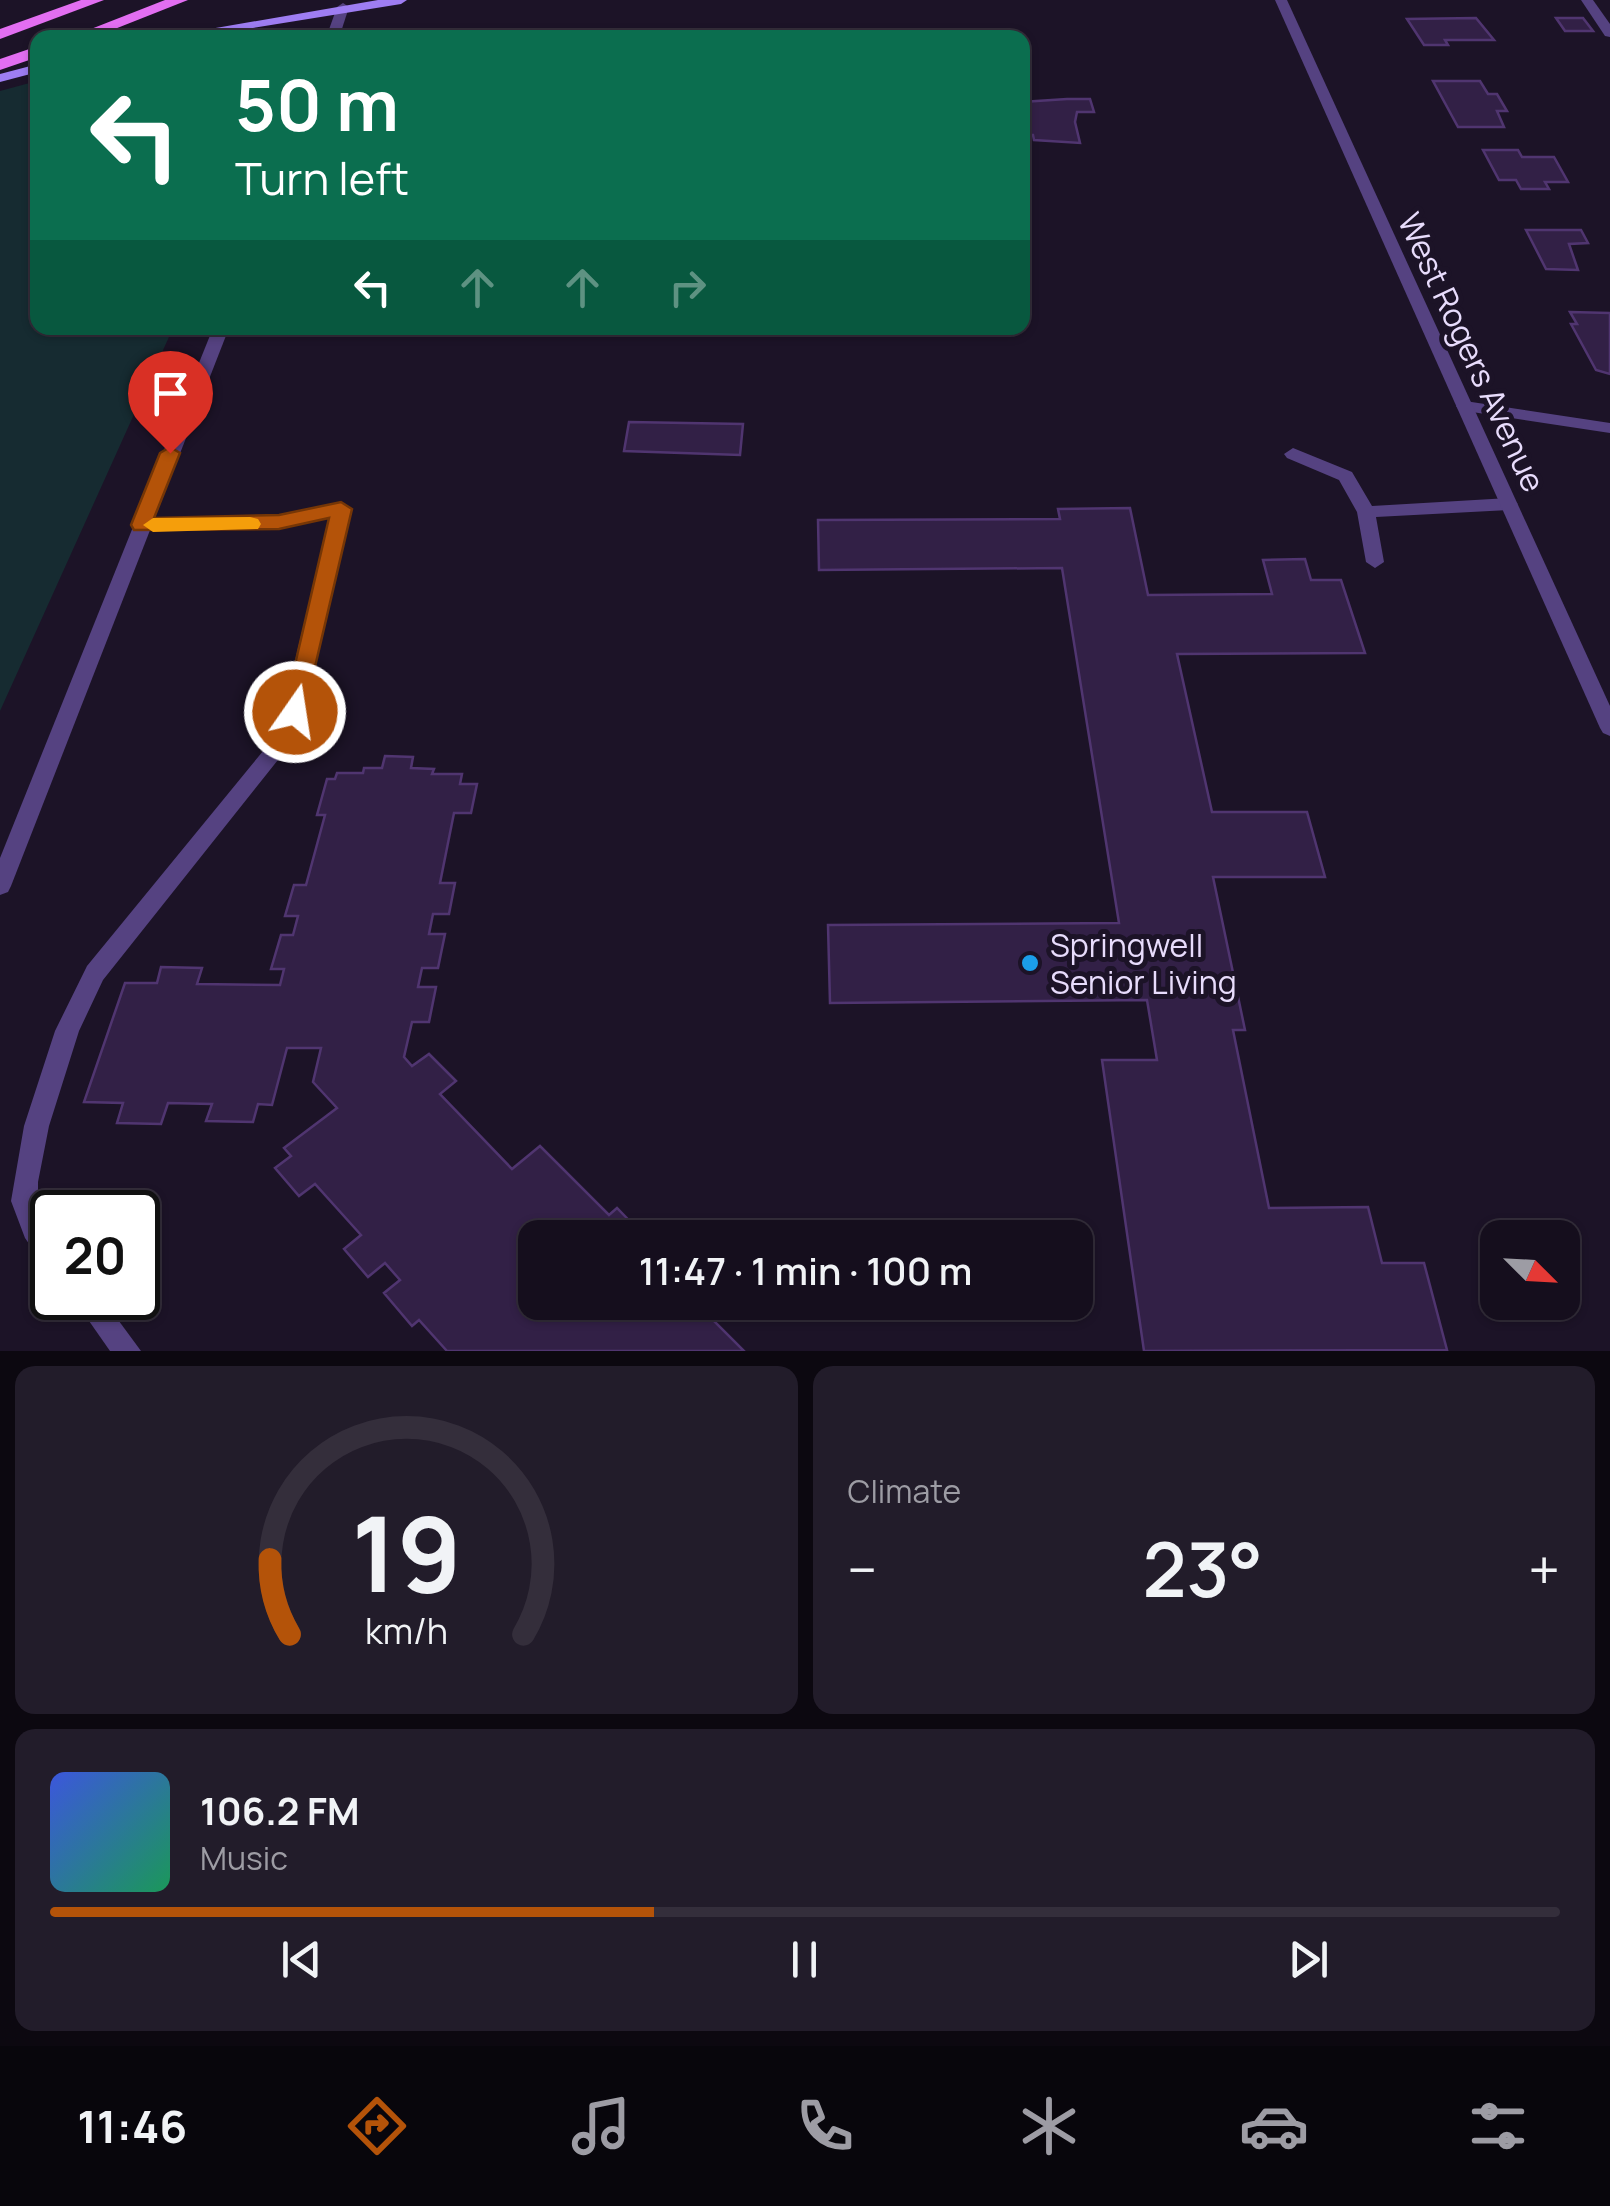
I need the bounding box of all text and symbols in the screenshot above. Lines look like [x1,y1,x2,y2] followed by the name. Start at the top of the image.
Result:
[235,56,399,152] text: 50 m
[70,70,200,200] icon: left
[235,147,409,209] text: Turn left
[1388,205,1556,499] street label: West Rogers Avenue
[345,260,400,315] icon: left
[450,260,505,315] icon: ahead
[555,260,610,315] icon: ahead
[660,260,715,315] icon: right
[128,351,213,454] pin
[143,366,198,421] icon: arrive
[243,660,347,764] position arrow
[1050,923,1237,1004] place label: Springwell Senior Living
[1019,952,1041,974] marker: Springwell Senior Living
[30,1190,160,1320] speed limit sign: 20
[1480,1220,1580,1320] north arrow
[1480,1220,1580,1320] map controls
[639,1244,972,1296] text: 11:47 · 1 min · 100 m
[848,1469,961,1513] text: Climate
[351,1481,461,1623] text: 19
[1142,1517,1263,1620] text: 23°
[848,1531,877,1607] text: −
[1528,1531,1560,1607] text: +
[365,1606,448,1655] text: km/h
[200,1784,359,1836] text: 106.2 FM
[200,1836,288,1880] text: Music
[274,1932,329,1987] icon: previous
[777,1932,832,1987] icon: pause
[1281,1932,1336,1987] icon: next
[342,2091,412,2161] icon: directions
[566,2091,636,2161] icon: music
[790,2091,860,2161] icon: phone
[1014,2091,1084,2161] icon: climate
[1239,2091,1309,2161] icon: car
[1463,2091,1533,2161] icon: filters
[77,2095,187,2157] text: 11:46

